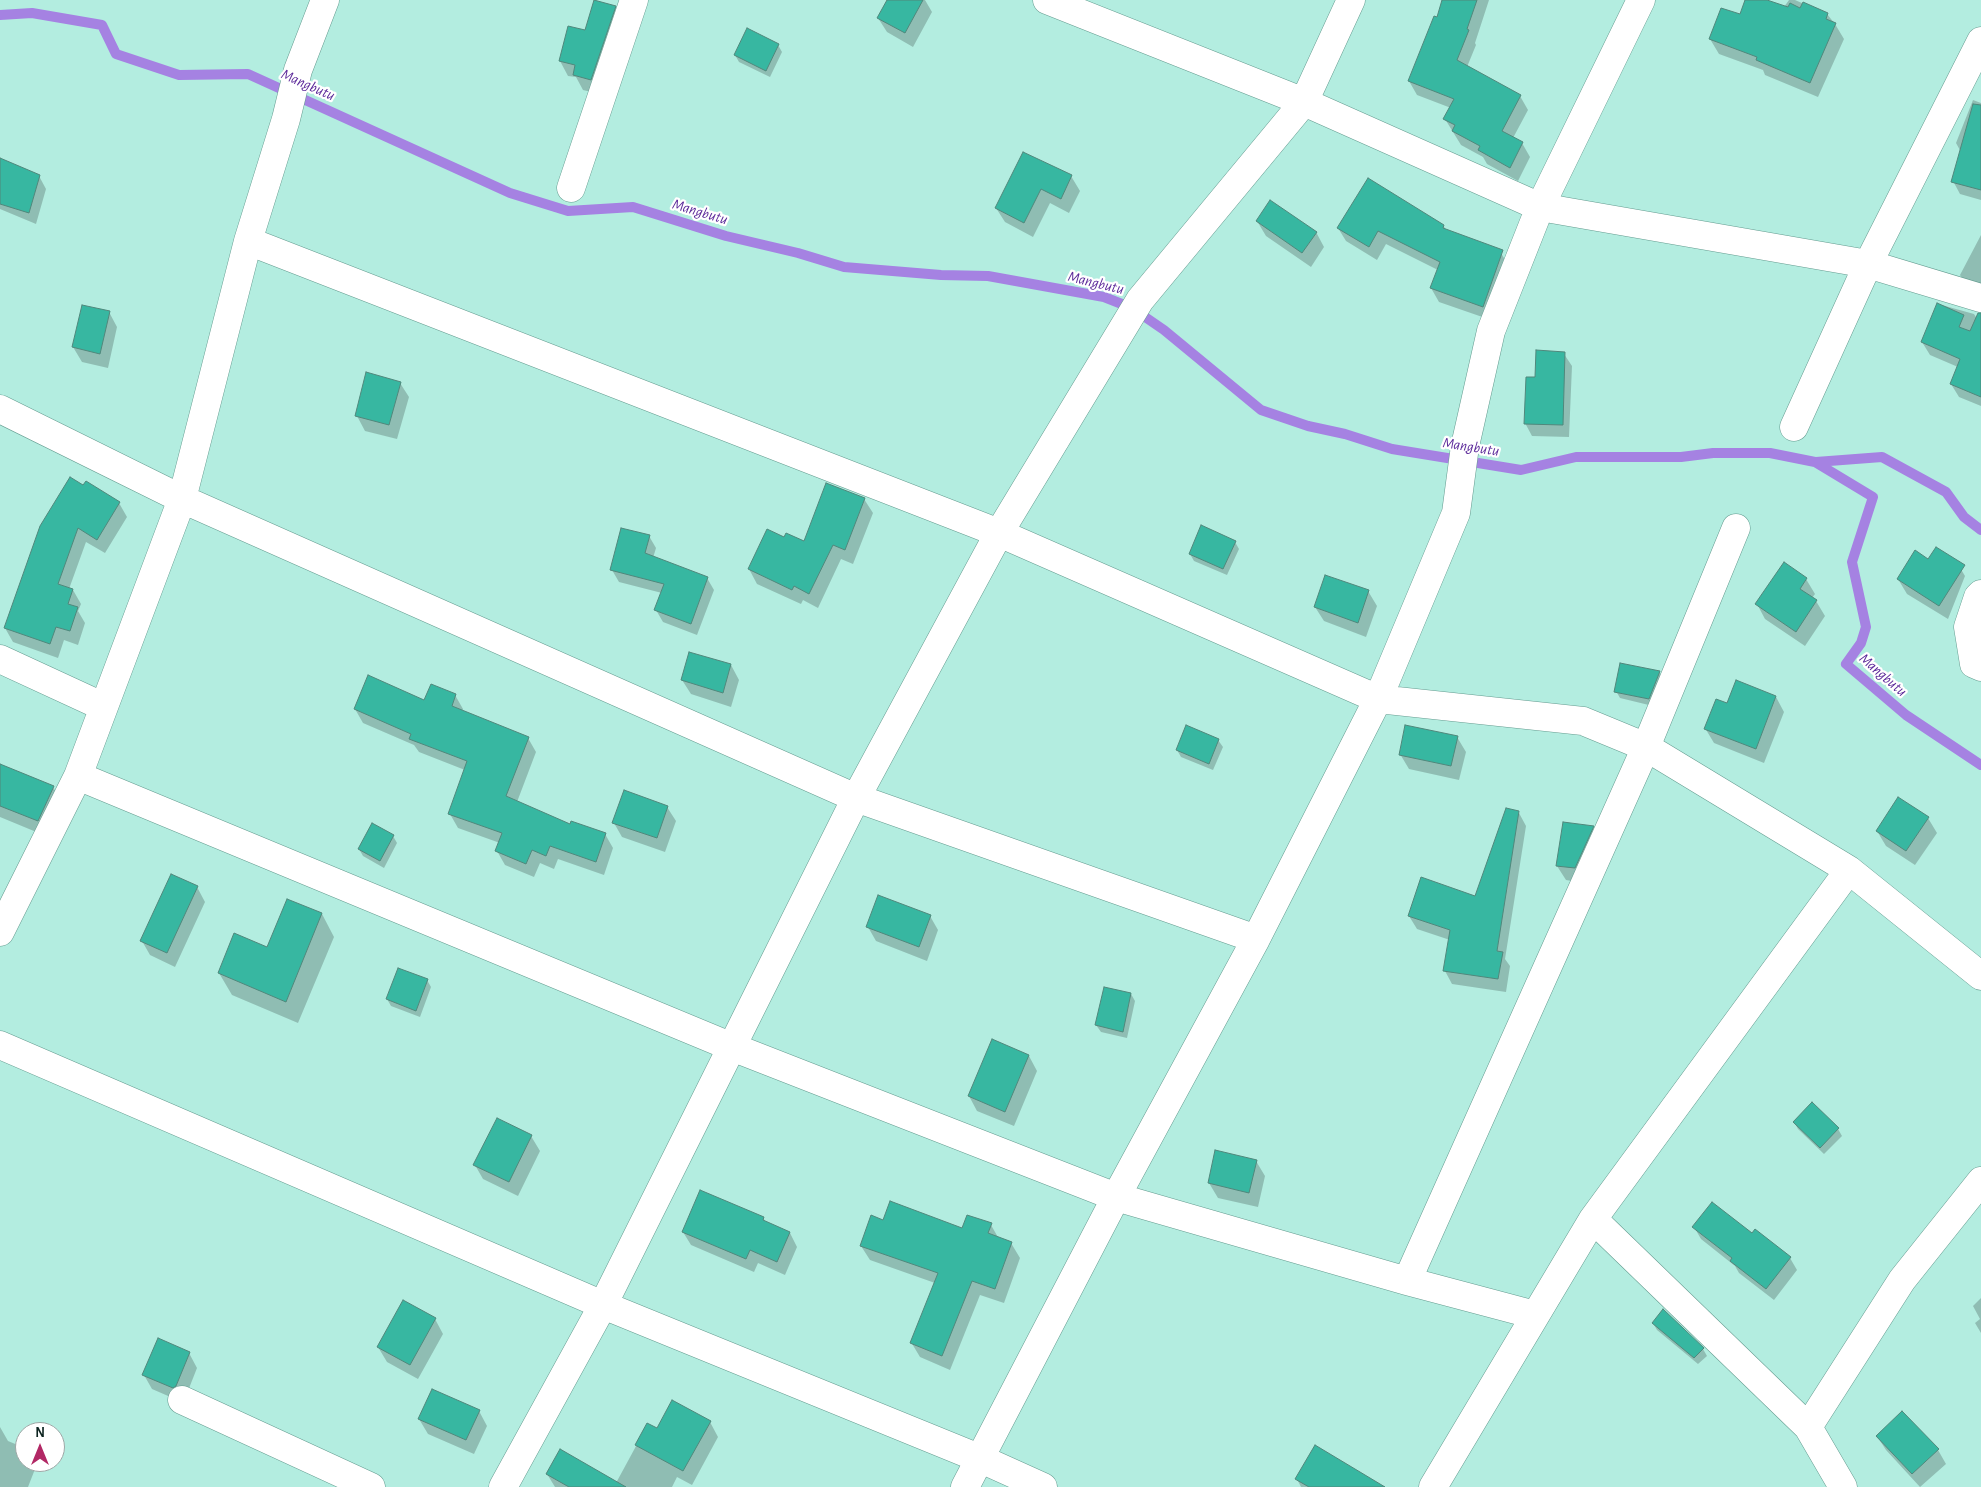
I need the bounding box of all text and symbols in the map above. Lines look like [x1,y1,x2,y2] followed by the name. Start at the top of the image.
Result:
[278,65,338,105] water label: Mangbutu
[670,195,730,229] water label: Mangbutu
[1066,267,1126,299] water label: Mangbutu
[1441,434,1501,460] water label: Mangbutu
[1856,650,1910,700] water label: Mangbutu
[15,1422,65,1472] north arrow
[35,1426,45,1440] text: N

